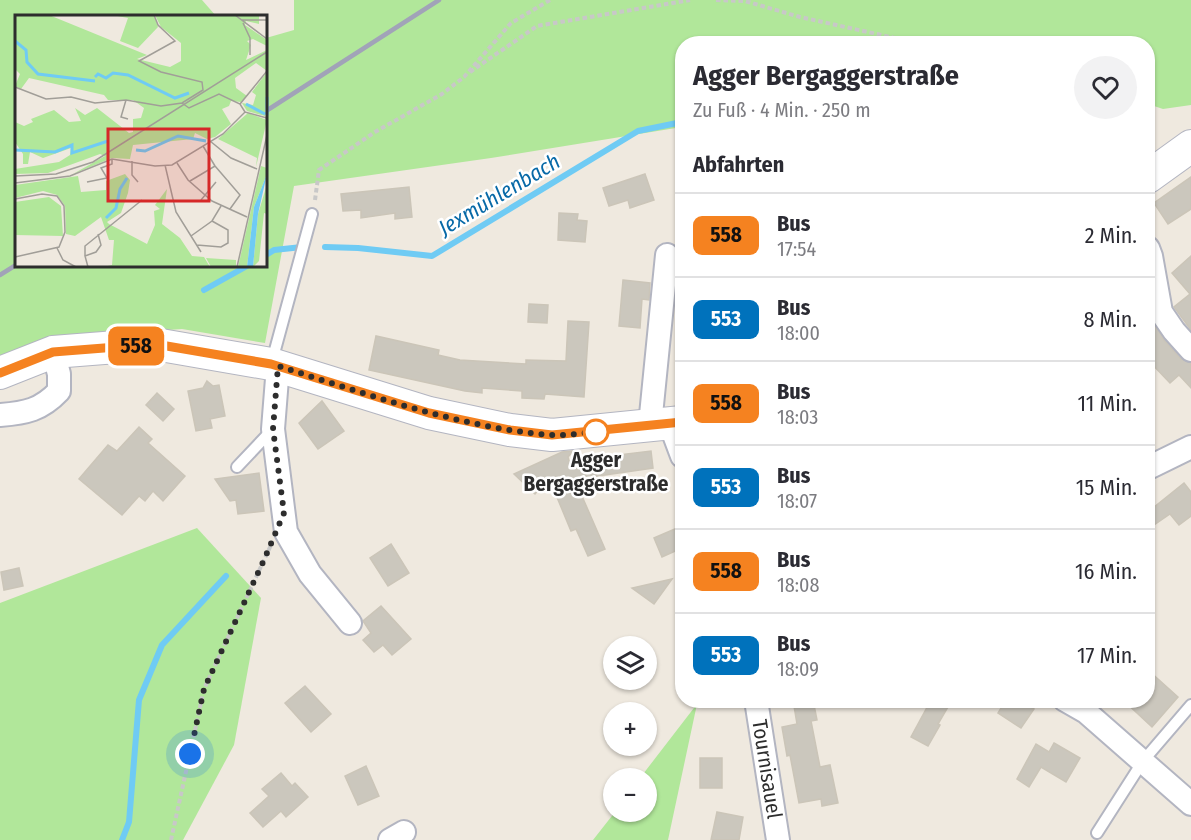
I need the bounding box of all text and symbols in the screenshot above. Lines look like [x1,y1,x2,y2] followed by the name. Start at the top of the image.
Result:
[15,15,267,267] inset map
[1074,56,1137,119] button: heart
[693,59,959,92] text: Agger Bergaggerstraße
[693,98,871,122] text: Zu Fuß · 4 Min. · 250 m
[433,148,565,242] water label: Jexmühlenbach
[693,151,784,178] text: Abfahrten
[777,210,810,237] text: Bus
[710,222,742,248] text: 558
[1085,222,1137,249] text: 2 Min.
[777,237,816,261] text: 17:54
[777,294,810,321] text: Bus
[711,306,741,332] text: 553
[1083,306,1137,333] text: 8 Min.
[777,321,820,345] text: 18:00
[102,326,170,366] line badge: 558
[120,333,152,359] text: 558
[777,378,810,405] text: Bus
[710,390,742,416] text: 558
[1078,390,1137,417] text: 11 Min.
[777,405,818,429] text: 18:03
[583,419,609,445] marker: Agger Bergaggerstraße
[524,447,669,497] place label: Agger Bergaggerstraße
[777,462,810,489] text: Bus
[711,474,741,500] text: 553
[1076,474,1137,501] text: 15 Min.
[777,489,817,513] text: 18:07
[777,546,810,573] text: Bus
[710,558,742,584] text: 558
[1075,558,1137,585] text: 16 Min.
[777,573,819,597] text: 18:08
[777,630,810,657] text: Bus
[603,636,657,822] map controls
[603,636,657,690] button: layers
[711,642,741,668] text: 553
[1077,642,1137,669] text: 17 Min.
[777,657,819,681] text: 18:09
[603,702,657,756] button: +
[746,718,788,821] street label: Tournisauel
[175,739,205,769] your location
[603,768,657,822] button: −

